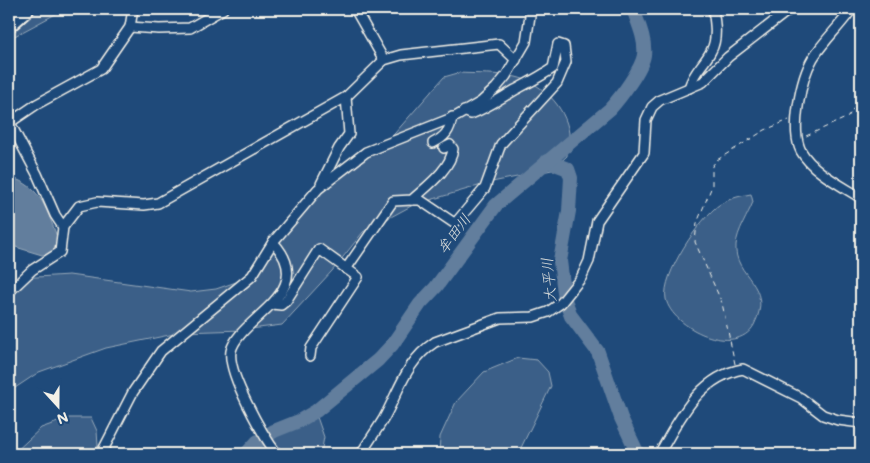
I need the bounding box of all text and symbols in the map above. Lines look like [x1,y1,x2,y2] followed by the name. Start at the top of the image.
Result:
[432,209,475,257] water label: 牟田川
[536,257,560,303] water label: 大平川
[32,380,82,430] north arrow
[54,408,71,429] text: N

